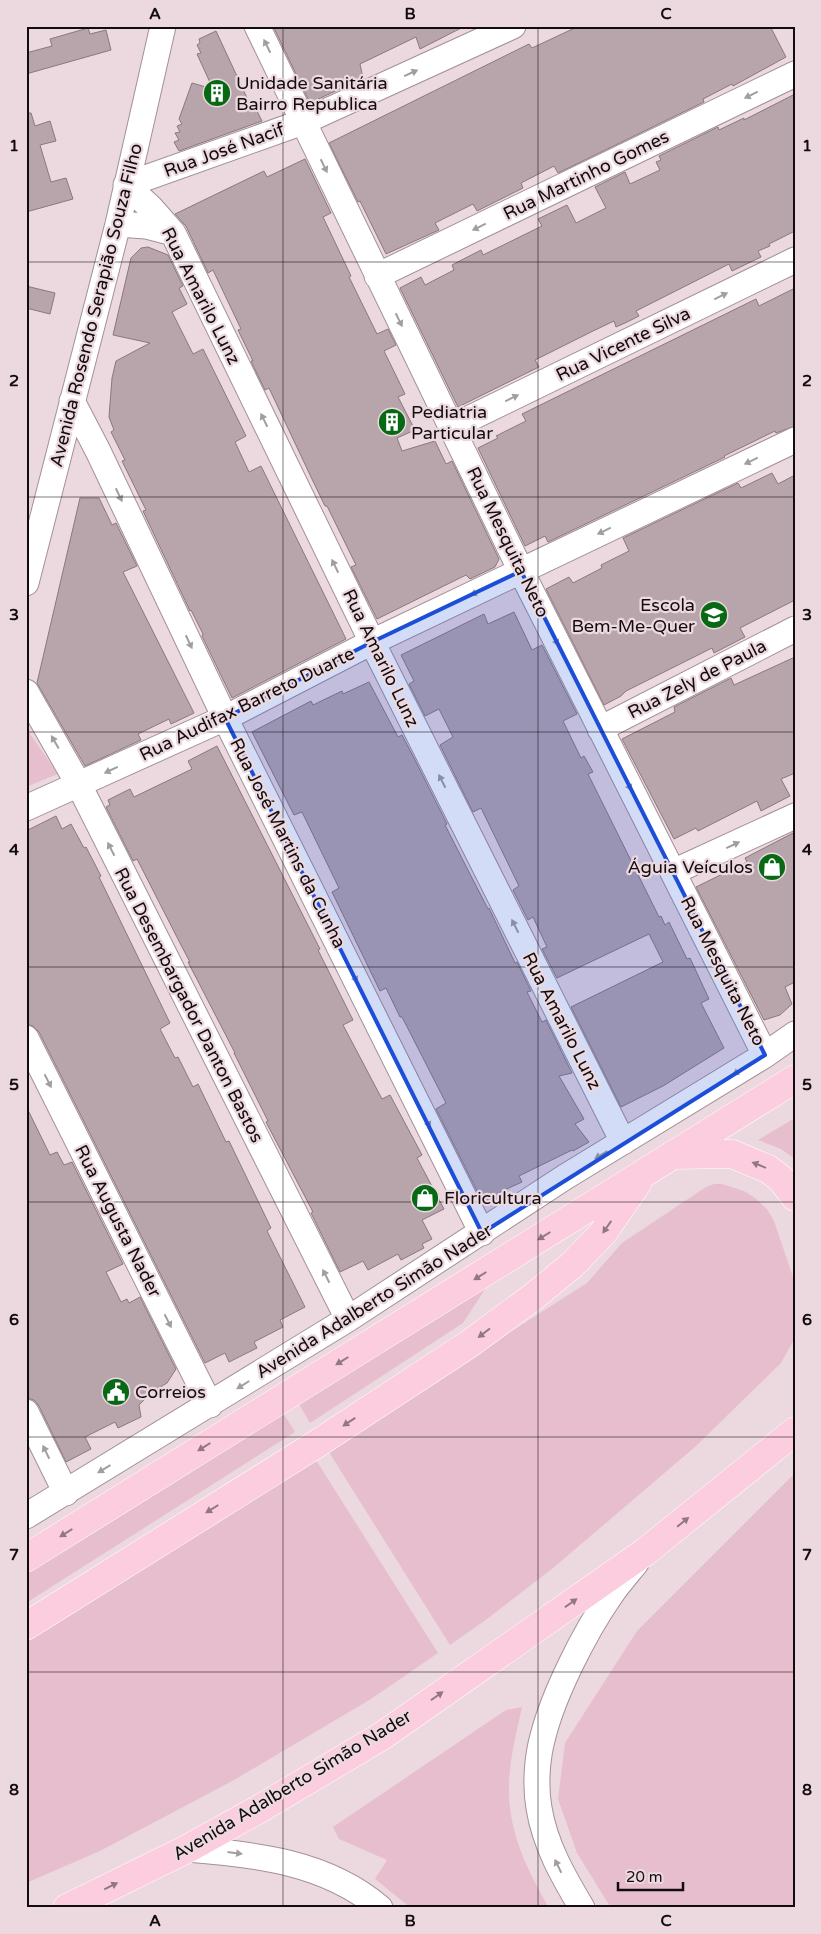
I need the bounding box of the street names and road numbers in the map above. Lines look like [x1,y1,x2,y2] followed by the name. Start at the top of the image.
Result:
[161,118,288,182] street label: Rua José Nacif
[499,125,673,225] street label: Rua Martinho Gomes
[45,141,147,469] street label: Avenida Rosendo Serapião Souza Filho
[157,224,245,368] street label: Rua Amarilo Lunz
[552,302,694,386] street label: Rua Vicente Silva
[462,463,554,621] street label: Rua Mesquita Neto
[338,585,424,731] street label: Rua Amarilo Lunz
[624,635,770,723] street label: Rua Zely de Paula
[136,642,358,766] street label: Rua Audifax Barreto Duarte
[225,734,351,952] street label: Rua José Martins da Cunha
[110,864,268,1146] street label: Rua Desembargador Danton Bastos
[676,892,770,1050] street label: Rua Mesquita Neto
[518,949,606,1093] street label: Rua Amarilo Lunz
[70,1141,166,1301] street label: Rua Augusta Nader
[252,1219,496,1383] street label: Avenida Adalberto Simão Nader
[169,1705,415,1865] street label: Avenida Adalberto Simão Nader

